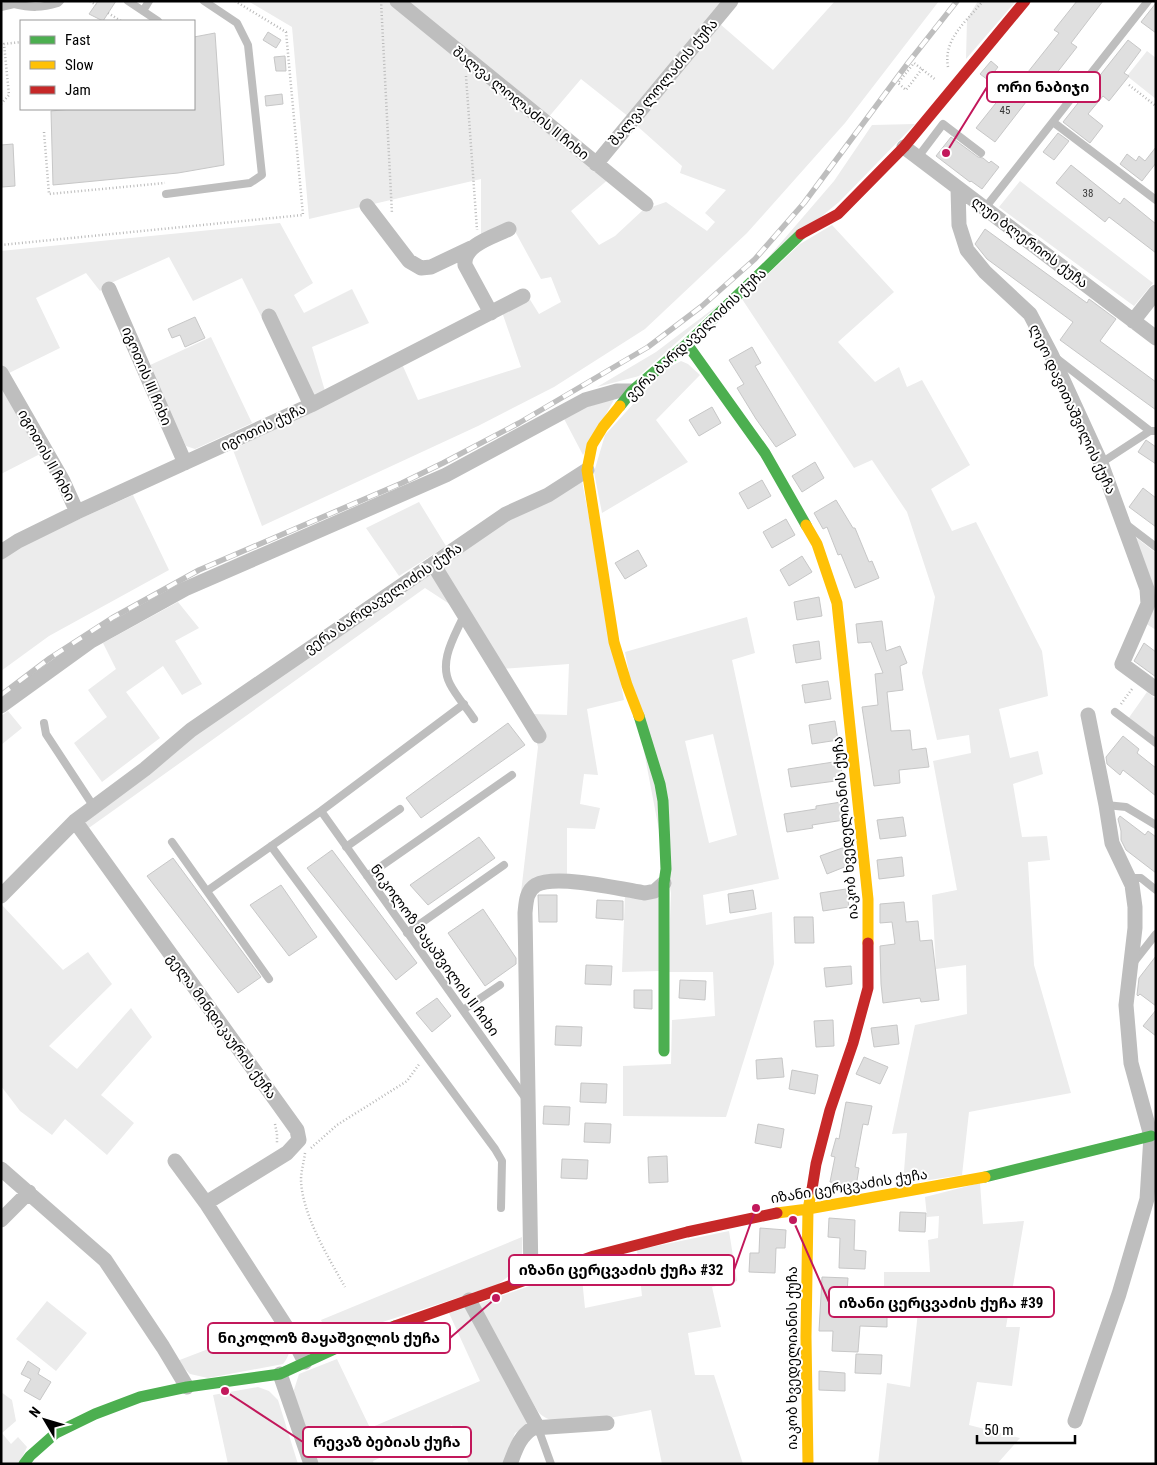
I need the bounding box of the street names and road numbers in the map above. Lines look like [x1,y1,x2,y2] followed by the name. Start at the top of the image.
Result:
[605,15,721,149] street label: შალვა ლოლაძის ქუჩა
[449,43,592,164] street label: შალვა ლოლაძის II ჩიხი
[968,193,1091,292] street label: ლუი ბლერიოს ქუჩა
[622,265,770,404] street label: ვერა ბარდაველიძის ქუჩა
[1026,322,1119,497] street label: ლეო დავითაშვილის ქუჩა
[118,324,175,428] street label: იგოთის III ჩიხი
[218,400,308,455] street label: იგოთის ქუჩა
[14,406,79,504] street label: იგოთის II ჩიხი
[301,539,465,658] street label: ვერა ბარდაველიძის ქუჩა
[829,736,862,920] street label: იაკობ ხვედელიანის ქუჩა
[366,861,503,1040] street label: ნიკოლოზ მაყაშვილის II ჩიხი
[163,950,280,1102] street label: გელა მინდიკაურის ქუჩა
[770,1166,929,1207] street label: იზანი ცერცვაძის ქუჩა
[784,1266,801,1450] street label: იაკობ ხვედელიანის ქუჩა

